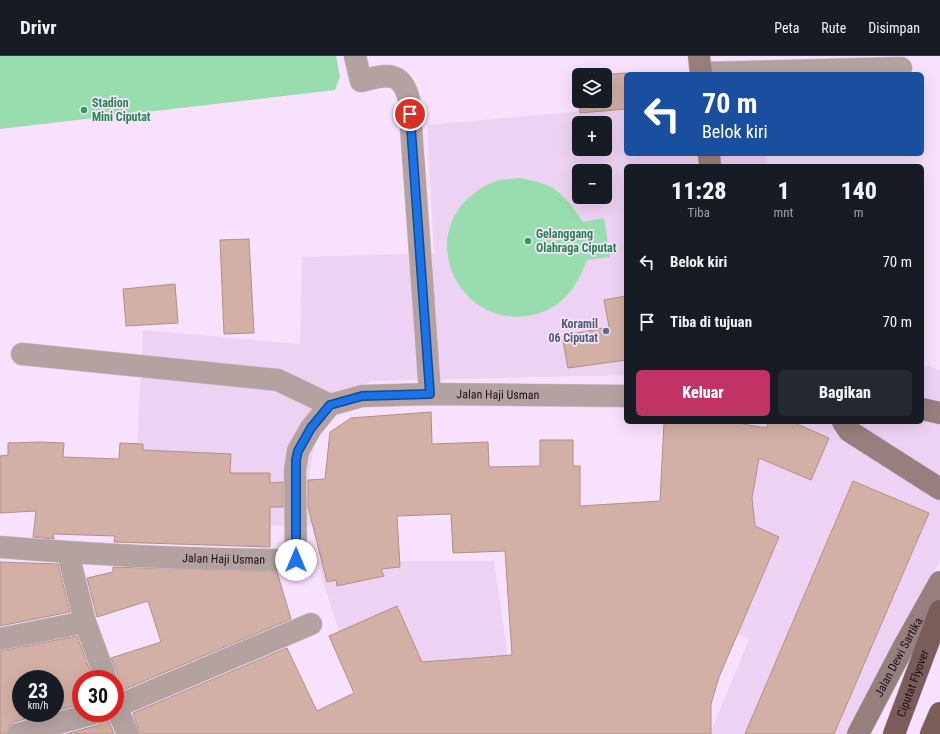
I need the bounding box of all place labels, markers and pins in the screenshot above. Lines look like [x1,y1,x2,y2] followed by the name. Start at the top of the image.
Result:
[92,96,151,124] place label: Stadion Mini Ciputat
[393,97,427,131] pin
[79,105,89,115] marker: Stadion Mini Ciputat
[536,227,617,255] place label: Gelanggang Olahraga Ciputat
[523,236,533,246] marker: Gelanggang Olahraga Ciputat
[548,317,598,345] place label: Koramil 06 Ciputat
[601,326,611,336] marker: Koramil 06 Ciputat

